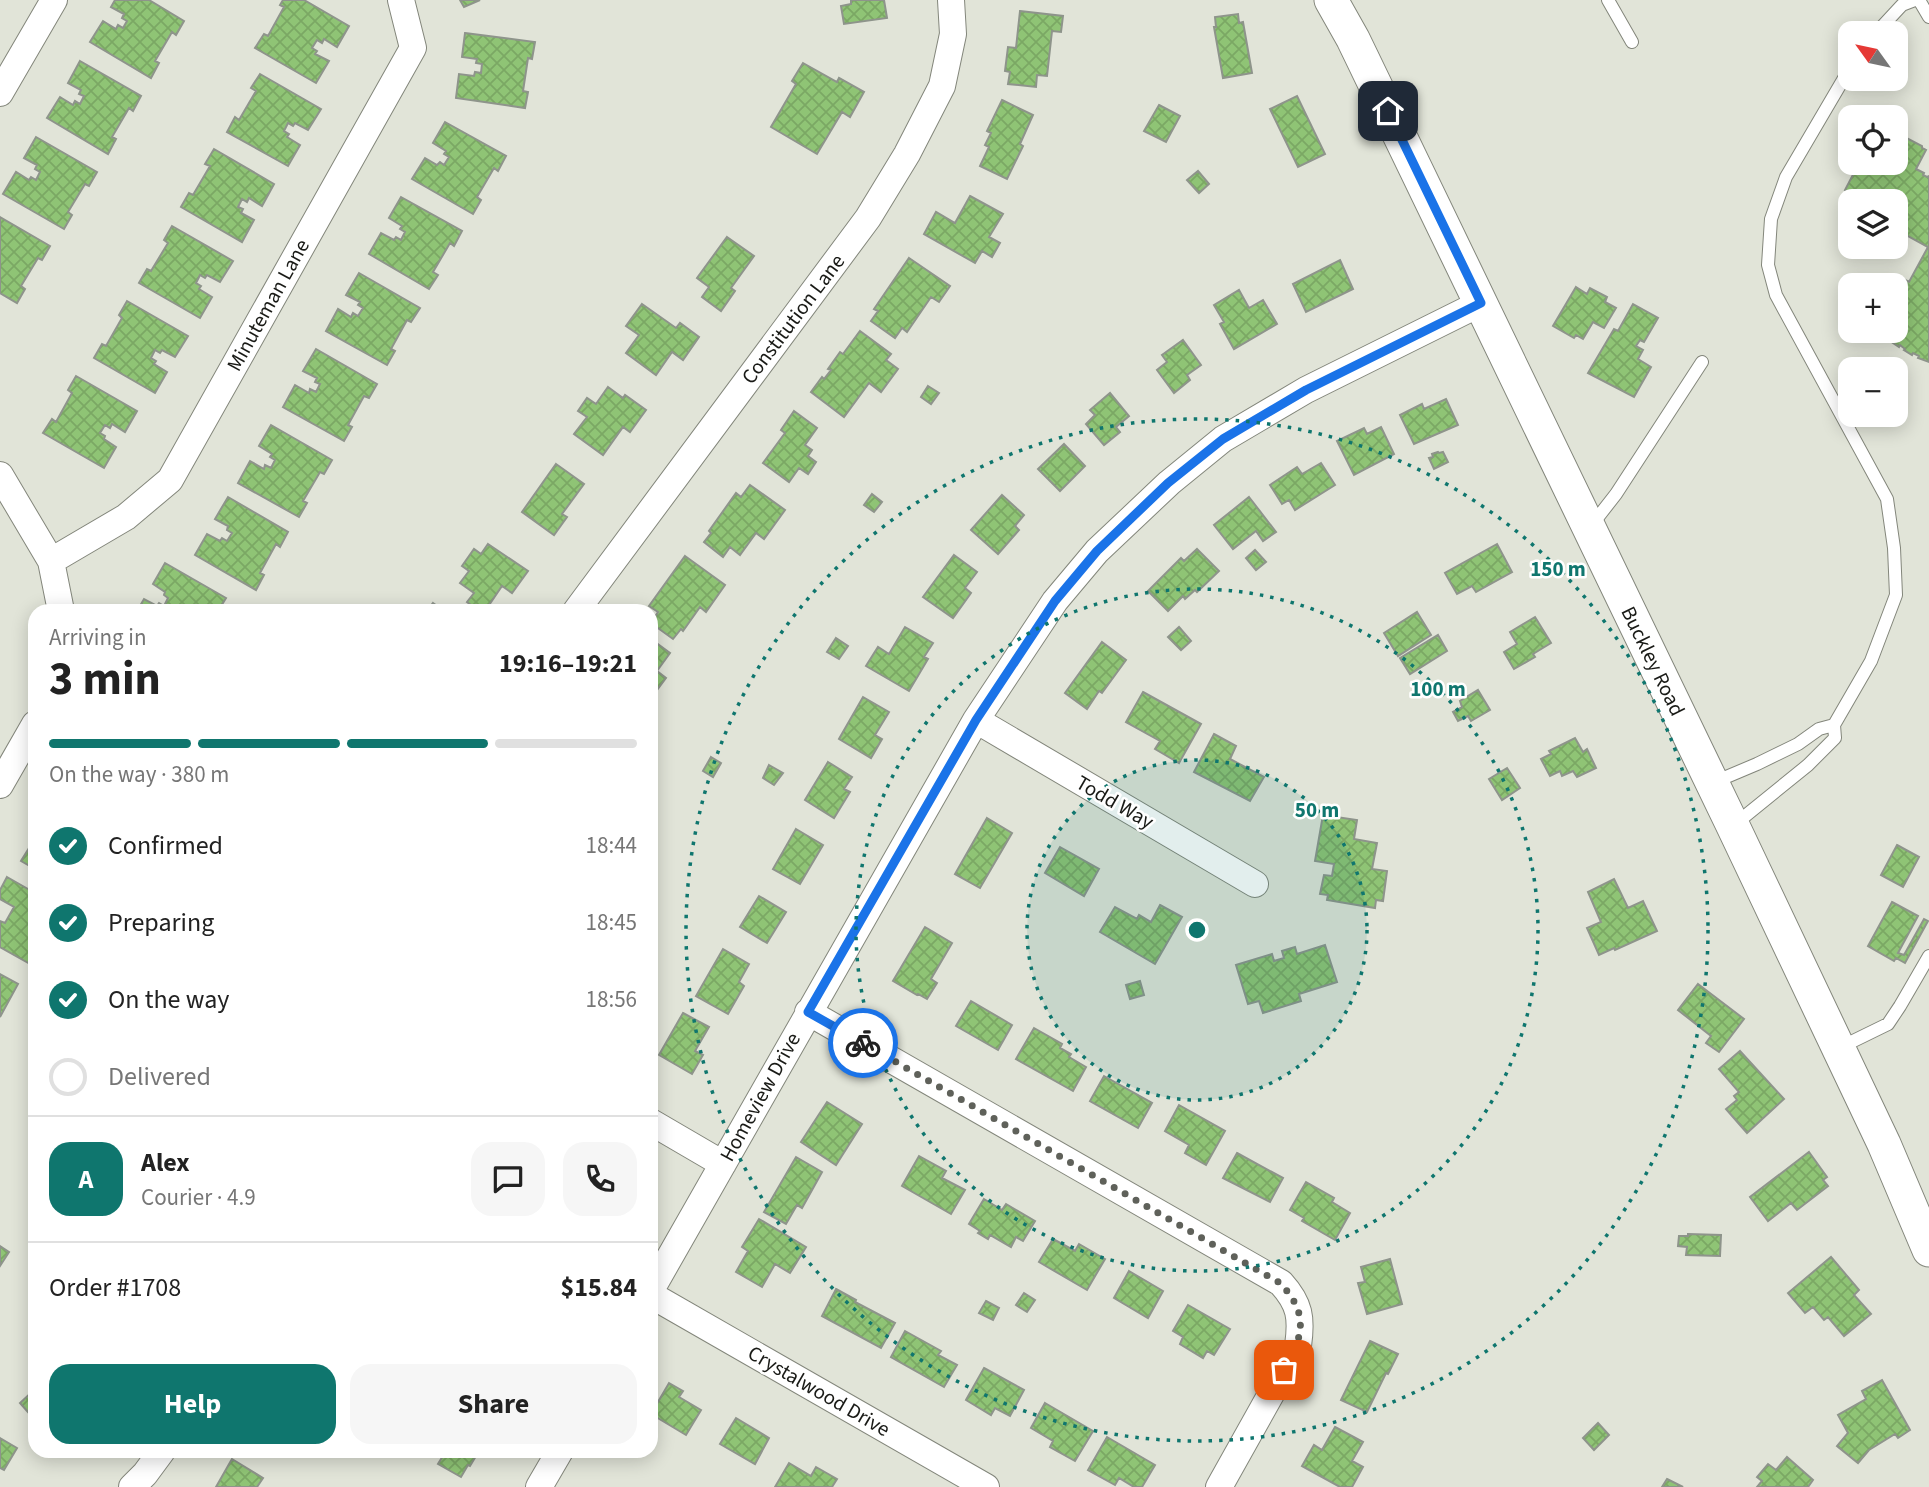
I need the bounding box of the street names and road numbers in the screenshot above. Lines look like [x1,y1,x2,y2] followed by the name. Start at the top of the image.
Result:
[219,233,317,377] street label: Minuteman Lane
[734,248,852,390] street label: Constitution Lane
[1614,601,1692,721] street label: Buckley Road
[1071,768,1160,836] street label: Todd Way
[712,1027,808,1167] street label: Homeview Drive
[742,1338,896,1444] street label: Crystalwood Drive

